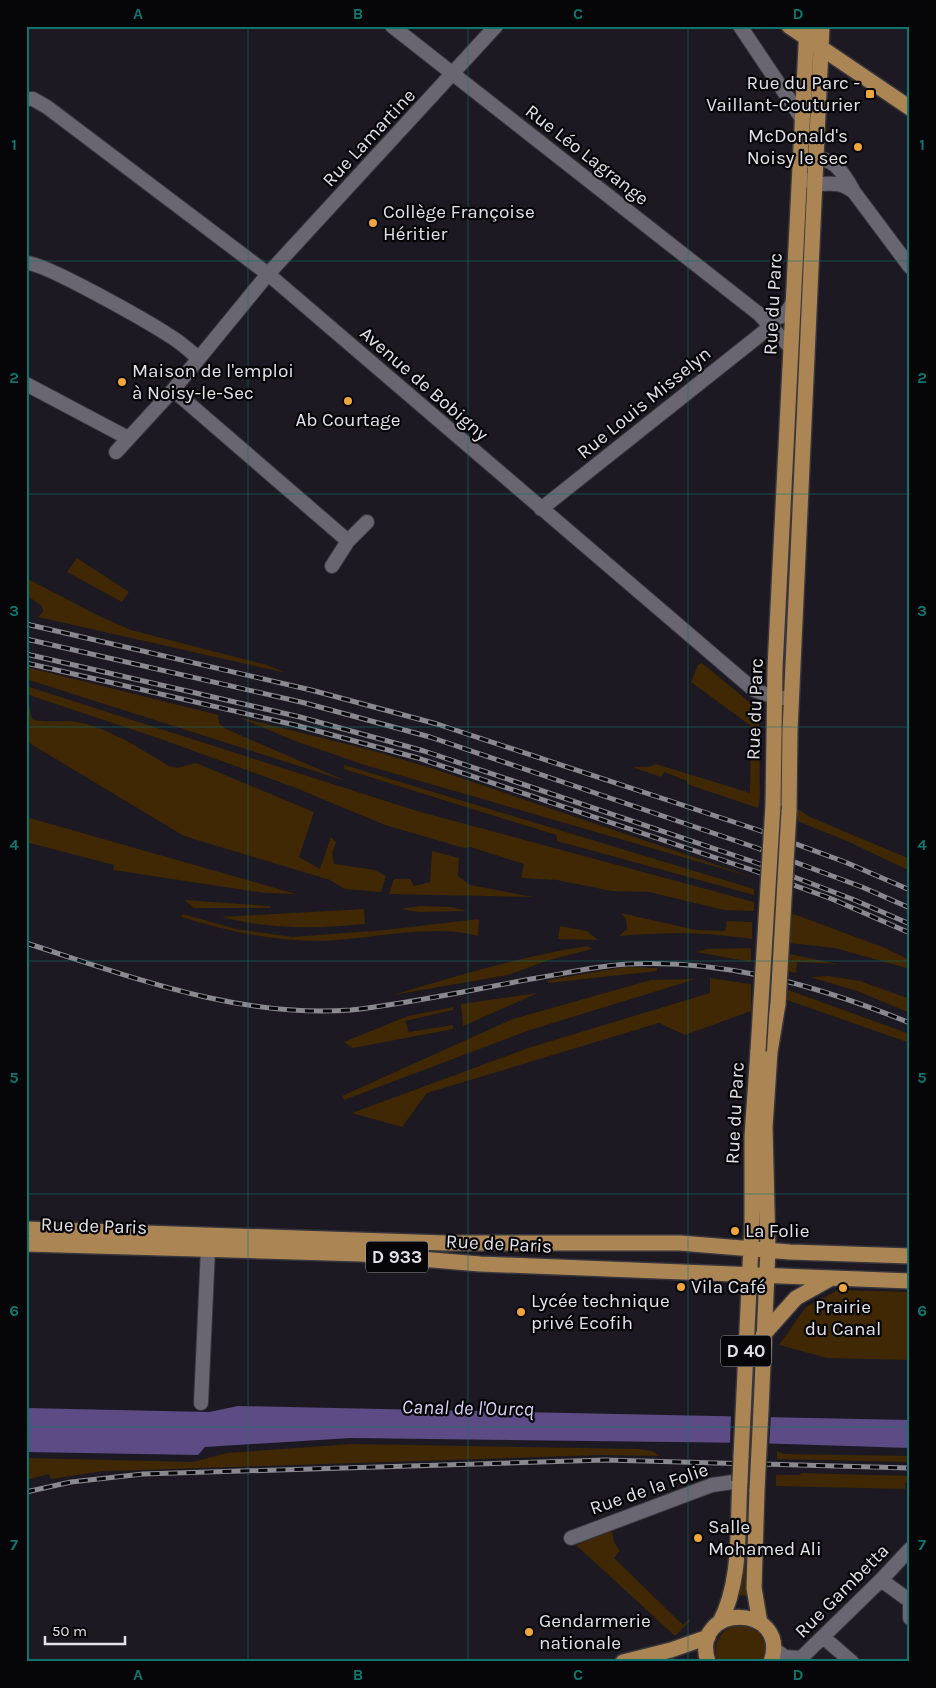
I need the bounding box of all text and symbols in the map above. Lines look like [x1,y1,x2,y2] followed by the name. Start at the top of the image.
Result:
[133,4,143,23] text: A
[353,4,363,23] text: B
[573,4,583,23] text: C
[793,4,804,23] text: D
[706,72,860,116] place label: Rue du Parc - Vaillant-Couturier
[318,84,420,192] street label: Rue Lamartine
[864,88,876,100] marker: Rue du Parc - Vaillant-Couturier
[521,100,653,210] street label: Rue Léo Lagrange
[747,125,848,169] place label: McDonald's Noisy le sec
[11,135,17,154] text: 1
[919,135,925,154] text: 1
[852,141,864,153] marker: McDonald's Noisy le sec
[383,201,535,245] place label: Collège Françoise Héritier
[367,217,379,229] marker: Collège Françoise Héritier
[759,252,787,356] street label: Rue du Parc
[355,322,493,446] street label: Avenue de Bobigny
[573,342,715,464] street label: Rue Louis Misselyn
[132,360,294,404] place label: Maison de l'emploi à Noisy-le-Sec
[9,368,19,387] text: 2
[917,368,927,387] text: 2
[116,376,128,388] marker: Maison de l'emploi à Noisy-le-Sec
[342,395,354,407] marker: Ab Courtage
[295,409,401,431] place label: Ab Courtage
[9,601,19,620] text: 3
[917,601,927,620] text: 3
[742,657,768,761] street label: Rue du Parc
[9,835,19,854] text: 4
[917,835,927,854] text: 4
[721,1061,749,1165] street label: Rue du Parc
[9,1068,19,1087] text: 5
[917,1068,927,1087] text: 5
[40,1213,148,1239] street label: Rue de Paris
[745,1220,809,1242] place label: La Folie
[729,1225,741,1237] marker: La Folie
[445,1230,553,1258] street label: Rue de Paris
[366,1242,428,1272] road number: D 933
[691,1276,766,1298] place label: Vila Café
[675,1281,687,1293] marker: Vila Café
[837,1282,849,1294] marker: Prairie du Canal
[531,1290,670,1334] place label: Lycée technique privé Ecofih
[805,1296,881,1340] place label: Prairie du Canal
[9,1301,19,1320] text: 6
[917,1301,927,1320] text: 6
[515,1306,527,1318] marker: Lycée technique privé Ecofih
[721,1335,771,1366] road number: D 40
[402,1395,534,1421] water label: Canal de l'Ourcq
[587,1458,711,1520] street label: Rue de la Folie
[708,1516,822,1560] place label: Salle Mohamed Ali
[692,1532,704,1544] marker: Salle Mohamed Ali
[10,1535,18,1554] text: 7
[918,1535,926,1554] text: 7
[791,1540,893,1642] street label: Rue Gambetta
[539,1610,651,1654] place label: Gendarmerie nationale
[45,1613,125,1645] scale bar
[52,1622,87,1640] text: 50 m
[523,1626,535,1638] marker: Gendarmerie nationale
[133,1665,143,1684] text: A
[353,1665,363,1684] text: B
[573,1665,583,1684] text: C
[793,1665,804,1684] text: D

